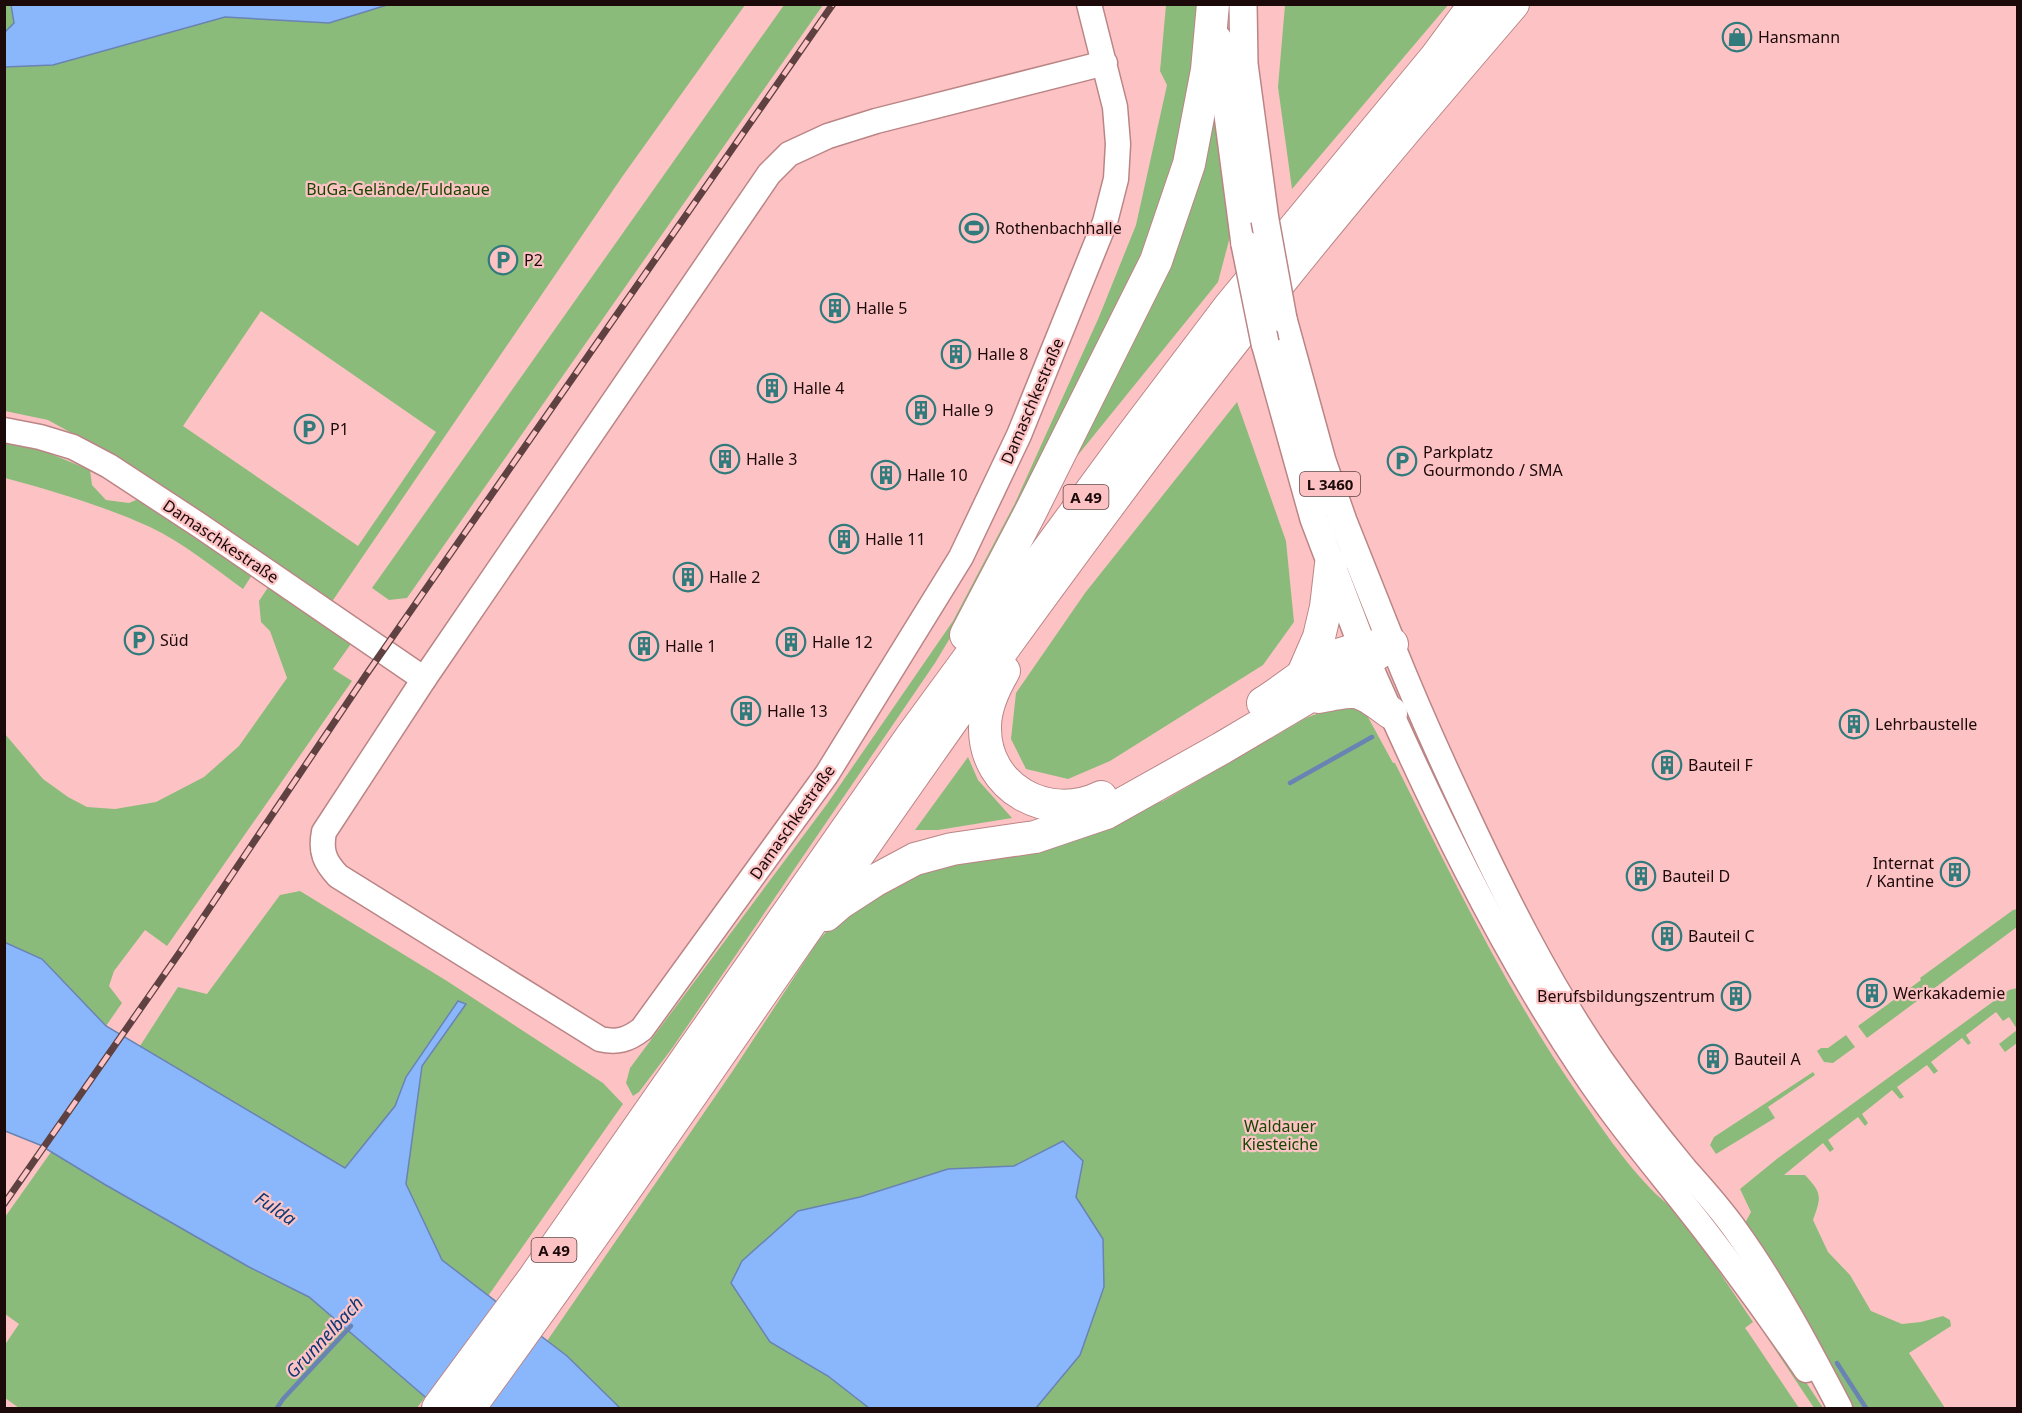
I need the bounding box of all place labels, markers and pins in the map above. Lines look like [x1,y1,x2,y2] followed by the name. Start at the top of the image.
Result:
[1721,21,1753,53] shop icon: Hansmann
[1758,26,1840,48] place label: Hansmann
[958,212,990,244] sports icon: Rothenbachhalle
[995,217,1122,239] place label: Rothenbachhalle
[487,244,519,276] parking icon: P2
[524,249,543,271] place label: P2
[819,292,851,324] building icon: Halle 5
[856,297,907,319] place label: Halle 5
[940,338,972,370] building icon: Halle 8
[977,343,1028,365] place label: Halle 8
[756,372,788,404] building icon: Halle 4
[793,377,844,399] place label: Halle 4
[905,394,937,426] building icon: Halle 9
[942,399,993,421] place label: Halle 9
[293,413,325,445] parking icon: P1
[330,418,349,440] place label: P1
[1423,441,1563,481] place label: Parkplatz Gourmondo / SMA
[709,443,741,475] building icon: Halle 3
[1386,445,1418,477] parking icon: Parkplatz Gourmondo / SMA
[746,448,797,470] place label: Halle 3
[870,459,902,491] building icon: Halle 10
[907,464,968,486] place label: Halle 10
[828,523,860,555] building icon: Halle 11
[865,528,926,550] place label: Halle 11
[672,561,704,593] building icon: Halle 2
[709,566,760,588] place label: Halle 2
[123,624,155,656] parking icon: Süd
[775,626,807,658] building icon: Halle 12
[160,629,189,651] place label: Süd
[628,630,660,662] building icon: Halle 1
[812,631,873,653] place label: Halle 12
[665,635,716,657] place label: Halle 1
[730,695,762,727] building icon: Halle 13
[767,700,828,722] place label: Halle 13
[1838,708,1870,740] building icon: Lehrbaustelle
[1875,713,1977,735] place label: Lehrbaustelle
[1651,749,1683,781] building icon: Bauteil F
[1688,754,1753,776] place label: Bauteil F
[1866,852,1934,892] place label: Internat / Kantine
[1939,856,1971,888] building icon: Internat / Kantine
[1625,860,1657,892] building icon: Bauteil D
[1662,865,1730,887] place label: Bauteil D
[1651,920,1683,952] building icon: Bauteil C
[1688,925,1755,947] place label: Bauteil C
[1856,977,1888,1009] building icon: Werkakademie
[1720,980,1752,1012] building icon: Berufsbildungszentrum
[1893,982,2005,1004] place label: Werkakademie
[1537,985,1715,1007] place label: Berufsbildungszentrum
[1697,1043,1729,1075] building icon: Bauteil A
[1734,1048,1801,1070] place label: Bauteil A

